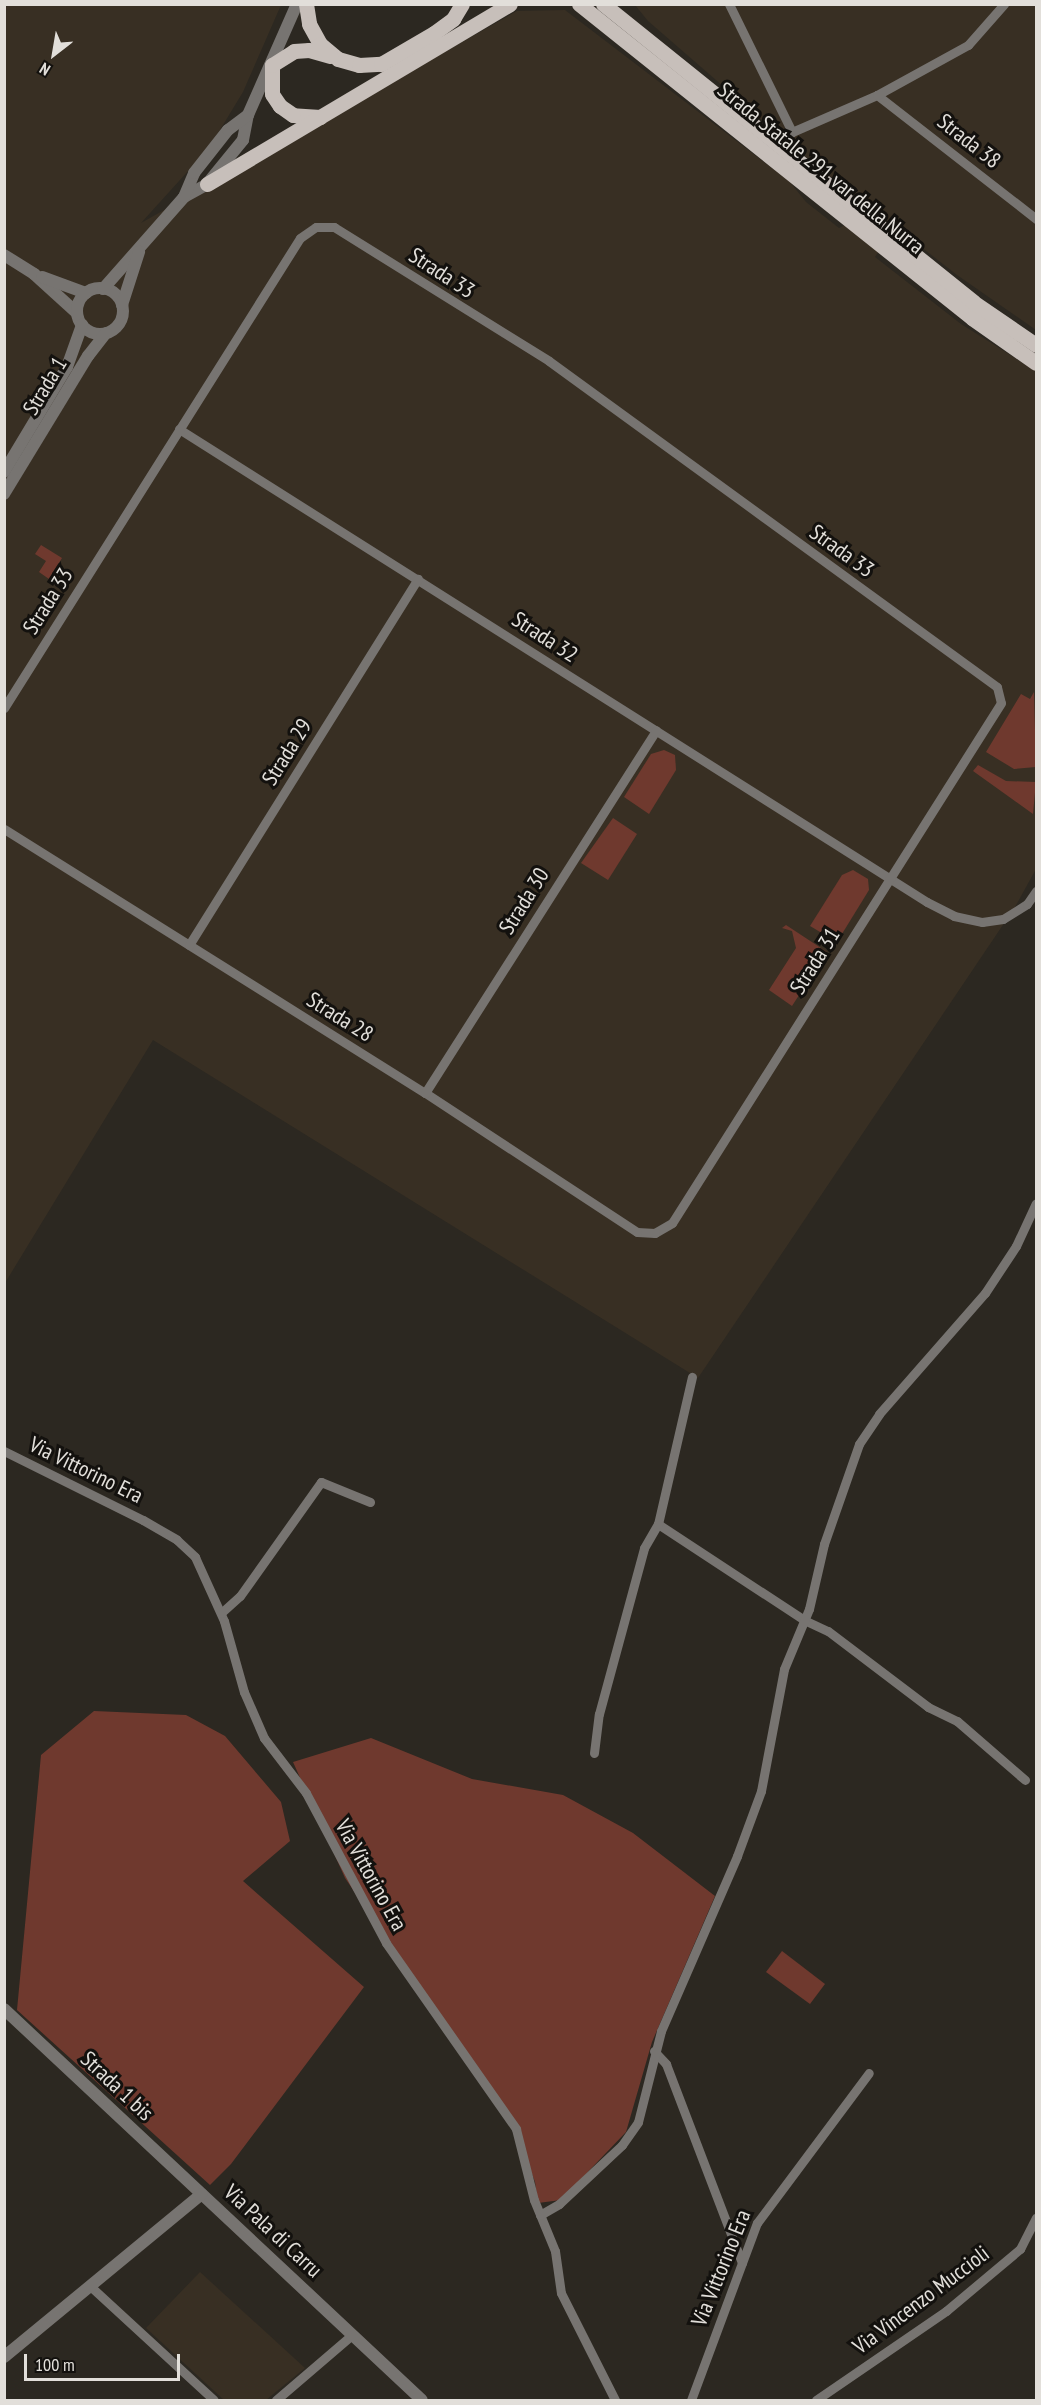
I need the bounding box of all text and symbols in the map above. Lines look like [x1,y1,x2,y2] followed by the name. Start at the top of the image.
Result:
[24,24,84,84] north arrow
[36,59,54,80] text: N
[712,76,930,260] street label: Strada Statale 291 var della Nurra
[932,108,1006,174] street label: Strada 38
[404,242,480,304] street label: Strada 33
[17,352,73,420] street label: Strada 1
[805,519,879,583] street label: Strada 33
[17,563,79,639] street label: Strada 33
[507,606,583,668] street label: Strada 32
[256,714,318,790] street label: Strada 29
[493,863,555,939] street label: Strada 30
[784,923,846,999] street label: Strada 31
[302,986,378,1048] street label: Strada 28
[25,1431,147,1509] street label: Via Vittorino Era
[329,1815,413,1935] street label: Via Vittorino Era
[75,2046,159,2126] street label: Strada 1 bis
[219,2179,327,2283] street label: Via Pala di Carru
[686,2206,756,2330] street label: Via Vittorino Era
[848,2240,994,2360] street label: Via Vincenzo Muccioli
[27,2342,183,2380] scale bar
[35,2353,75,2376] text: 100 m

